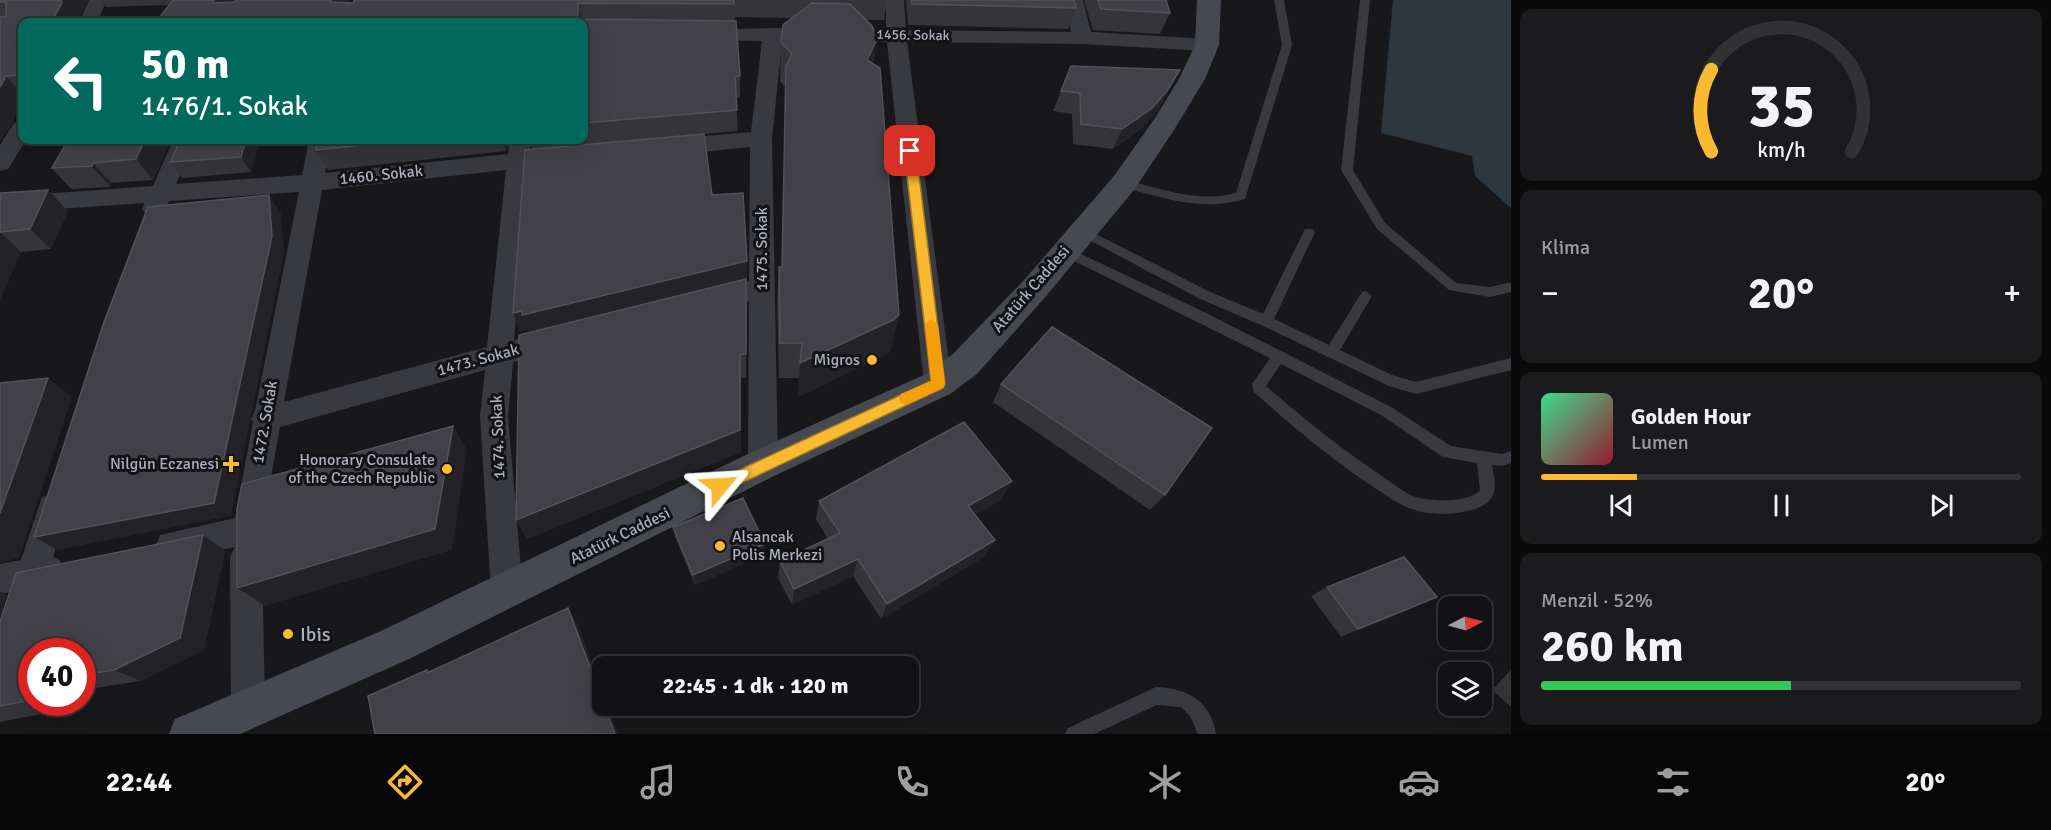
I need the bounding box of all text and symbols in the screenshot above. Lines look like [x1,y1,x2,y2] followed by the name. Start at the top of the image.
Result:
[876,26,950,44] street label: 1456. Sokak
[141,39,230,90] text: 50 m
[42,42,120,120] icon: left
[1747,67,1815,144] text: 35
[141,90,308,123] text: 1476/1. Sokak
[884,125,935,176] pin
[893,134,926,167] icon: arrive
[1757,138,1805,164] text: km/h
[338,161,424,189] street label: 1460. Sokak
[752,207,772,291] street label: 1475. Sokak
[1541,235,1590,260] text: Klima
[988,241,1074,337] street label: Atatürk Caddesi
[1748,266,1814,321] text: 20°
[1541,273,1559,314] text: −
[2003,273,2021,314] text: +
[435,340,521,380] street label: 1473. Sokak
[813,350,860,370] place label: Migros
[865,353,879,367] marker: Migros
[248,379,282,465] street label: 1472. Sokak
[487,395,509,479] street label: 1474. Sokak
[1631,403,1751,430] text: Golden Hour
[1631,430,1689,455] text: Lumen
[288,450,435,488] place label: Honorary Consulate of the Czech Republic
[110,454,219,474] place label: Nilgün Eczanesi
[688,454,752,518] position arrow
[224,457,238,471] marker: Nilgün Eczanesi
[440,462,454,476] marker: Honorary Consulate of the Czech Republic
[1605,489,1638,522] icon: previous
[1765,489,1798,522] icon: pause
[1925,489,1958,522] icon: next
[567,503,673,569] street label: Atatürk Caddesi
[732,527,822,565] place label: Alsancak Polis Merkezi
[713,539,727,553] marker: Alsancak Polis Merkezi
[1541,588,1653,613] text: Menzil · 52%
[1438,596,1492,650] north arrow
[1438,596,1492,716] map controls
[1541,619,1684,674] text: 260 km
[300,622,331,647] place label: Ibis
[281,627,295,641] marker: Ibis
[18,638,96,716] speed limit sign: 40
[1438,662,1492,716] button: layers
[662,672,849,699] text: 22:45 · 1 dk · 120 m
[384,761,426,803] icon: directions
[637,761,679,803] icon: music
[891,761,933,803] icon: phone
[1144,761,1186,803] icon: climate
[1398,761,1440,803] icon: car
[1652,761,1694,803] icon: filters
[106,766,172,799] text: 22:44
[1905,766,1945,799] text: 20°

